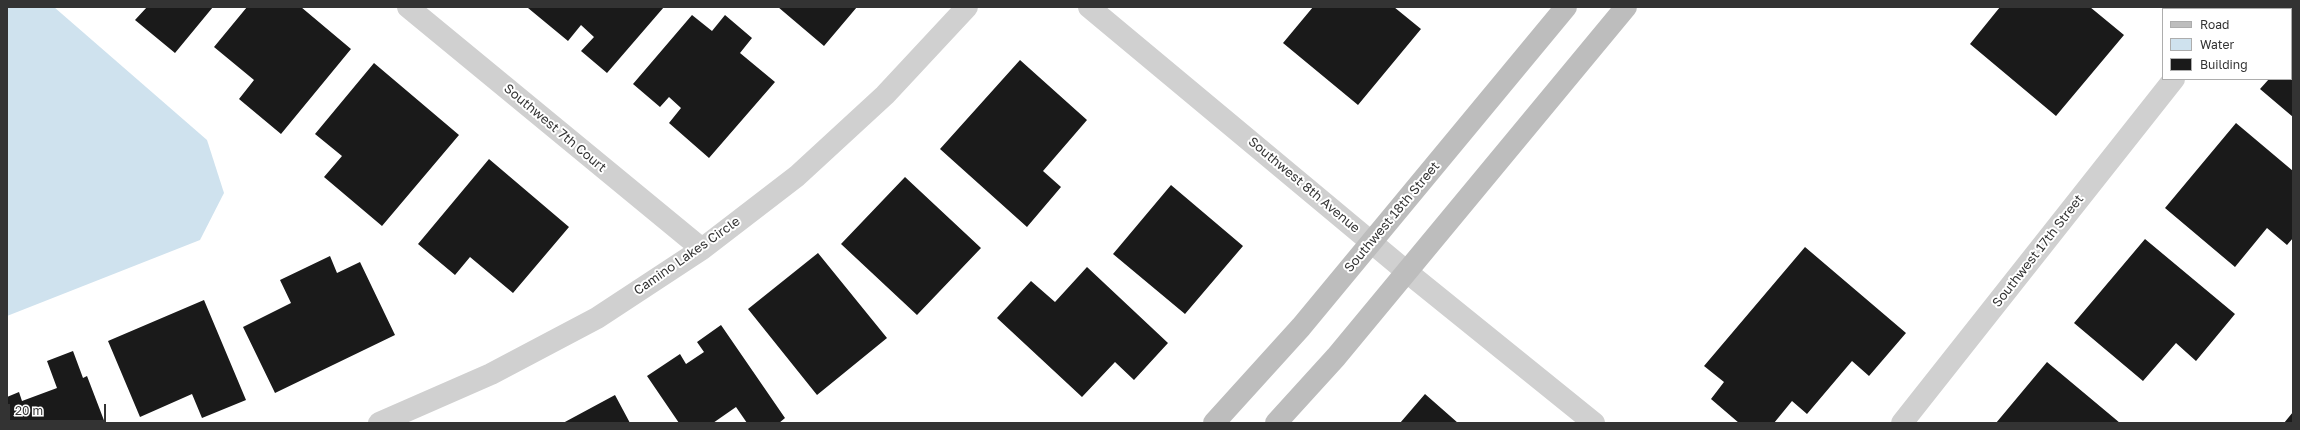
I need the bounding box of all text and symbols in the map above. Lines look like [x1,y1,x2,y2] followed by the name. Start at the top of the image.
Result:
[2162,8,2292,80] legend
[2200,17,2229,32] text: Road
[2200,37,2234,52] text: Water
[2200,57,2248,72] text: Building
[501,81,609,175] street label: Southwest 7th Court
[1245,134,1363,236] street label: Southwest 8th Avenue
[1341,159,1443,275] street label: Southwest 18th Street
[1989,192,2087,310] street label: Southwest 17th Street
[631,214,743,298] street label: Camino Lakes Circle
[10,396,108,422] scale bar
[15,403,43,418] text: 20 m

